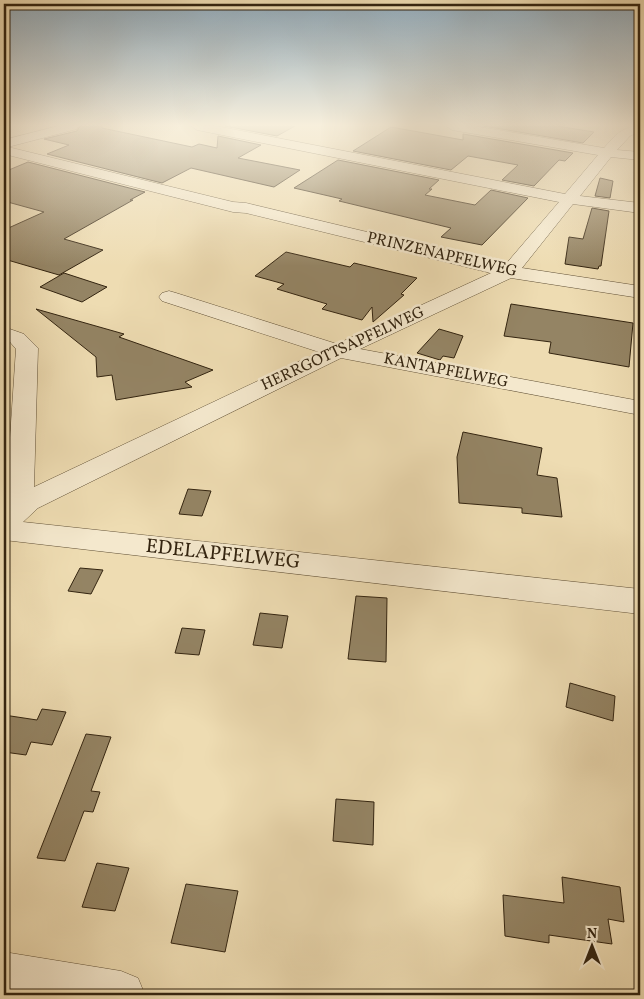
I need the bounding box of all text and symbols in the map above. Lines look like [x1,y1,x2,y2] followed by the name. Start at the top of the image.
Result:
[365,227,519,283] street label: PRINZENAPFELWEG
[258,301,428,397] street label: HERRGOTTSAPFELWEG
[382,348,510,394] street label: KANTAPFELWEG
[144,533,302,577] street label: EDELAPFELWEG
[566,922,616,972] north arrow
[587,925,597,944] text: N

